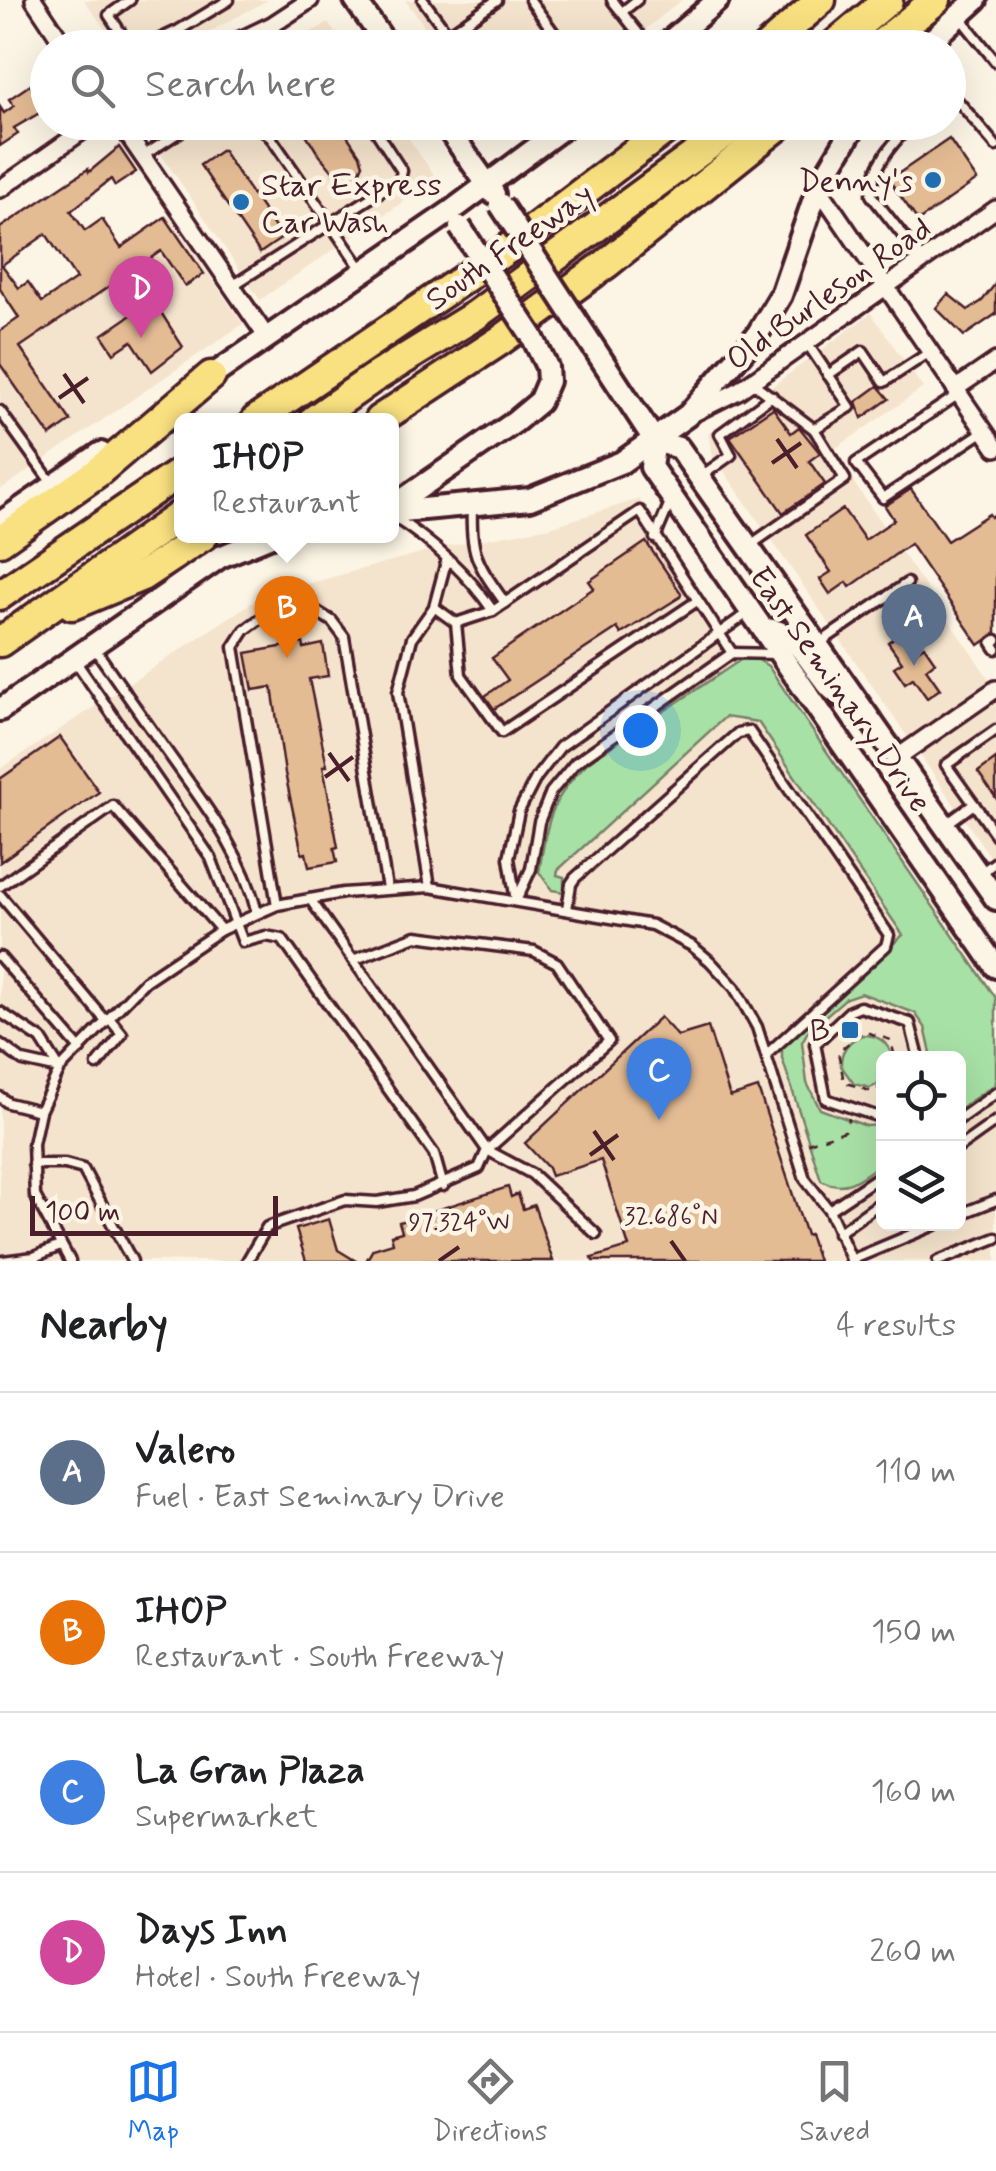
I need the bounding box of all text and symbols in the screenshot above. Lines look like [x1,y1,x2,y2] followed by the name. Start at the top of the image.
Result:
[30,30,966,140] search box
[65,58,120,113] icon: search
[145,61,336,110] text: Search here
[798,161,913,203] place label: Denny's
[261,165,442,244] place label: Star Express Car Wash
[922,169,944,191] marker: Denny's
[418,174,603,321] street label: South Freeway
[230,191,252,213] marker: Star Express Car Wash
[718,208,940,381] street label: Old Burleson Road
[108,255,174,338] pin: D
[174,413,399,543] popup
[212,433,304,482] text: IHOP
[212,482,361,524] text: Restaurant
[739,559,940,822] street label: East Seminary Drive
[254,576,320,658] pin: B
[882,584,946,666] pin: A
[615,705,666,756] your location
[810,1011,830,1053] place label: B
[839,1019,861,1041] marker: B
[626,1038,692,1120] pin: C
[876,1051,966,1231] map controls
[876,1051,966,1141] button: locate
[876,1141,966,1231] button: layers
[30,1191,278,1236] scale bar
[45,1195,120,1232] text: 100 m
[624,1201,718,1234] text: 32.686°N
[408,1207,510,1240] text: 97.324°W
[40,1299,168,1354] text: Nearby
[836,1305,956,1347] text: 4 results
[135,1427,235,1476] text: Valero
[62,1451,83,1493] text: A
[875,1451,956,1493] text: 110 m
[135,1476,505,1518] text: Fuel · East Seminary Drive
[135,1587,226,1636] text: IHOP
[62,1611,83,1653] text: B
[871,1611,956,1653] text: 150 m
[135,1636,505,1678] text: Restaurant · South Freeway
[135,1747,365,1796] text: La Gran Plaza
[61,1771,84,1813] text: C
[871,1771,956,1813] text: 160 m
[135,1796,318,1838] text: Supermarket
[135,1907,288,1956] text: Days Inn
[61,1931,84,1973] text: D
[869,1931,956,1973] text: 260 m
[135,1956,421,1998] text: Hotel · South Freeway
[126,2054,181,2151] tab: Map
[433,2054,548,2151] tab: Directions
[799,2054,870,2151] tab: Saved

